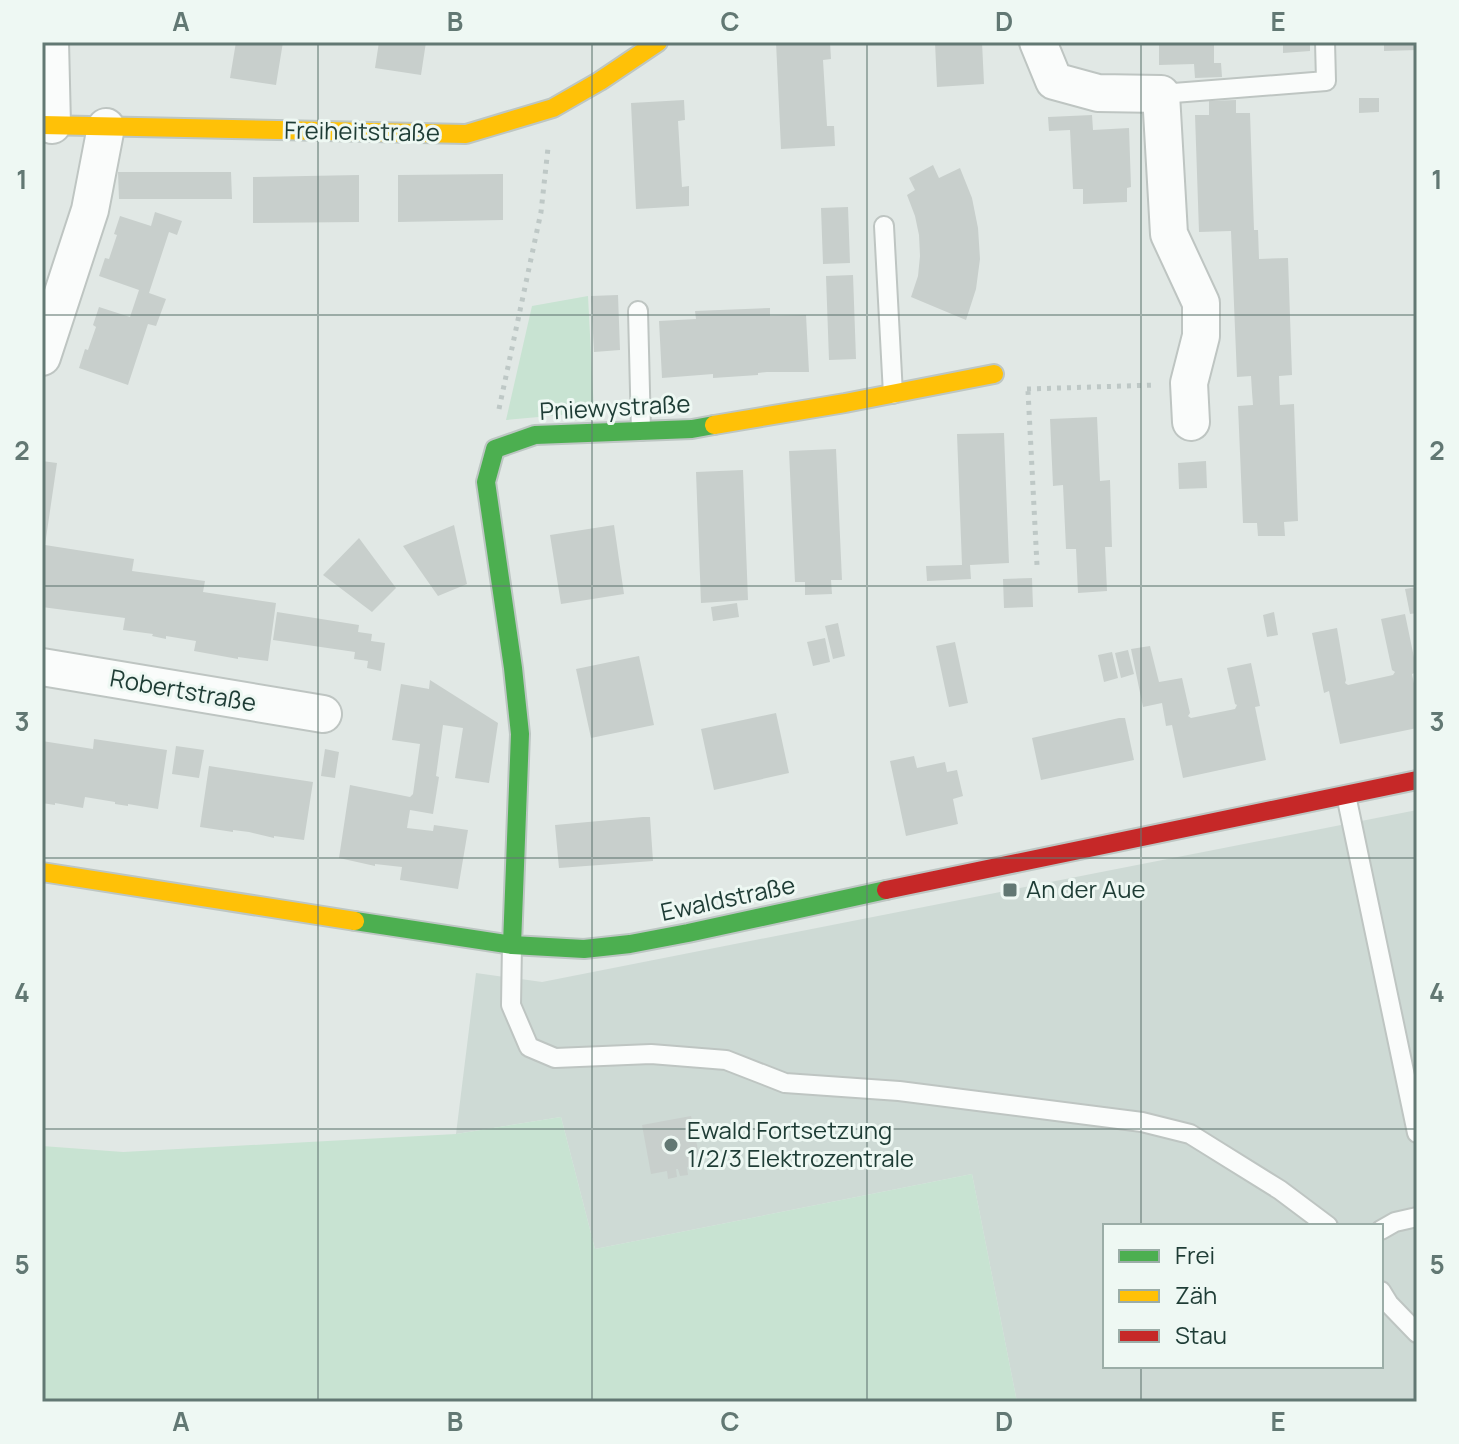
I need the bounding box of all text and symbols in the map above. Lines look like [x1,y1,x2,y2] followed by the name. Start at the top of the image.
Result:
[172,3,190,39] text: A
[447,3,463,39] text: B
[720,3,740,39] text: C
[995,3,1013,39] text: D
[1270,3,1286,39] text: E
[284,113,440,148] street label: Freiheitstraße
[16,161,28,197] text: 1
[1431,161,1443,197] text: 1
[539,386,691,427] street label: Pniewystraße
[14,432,30,468] text: 2
[1429,432,1445,468] text: 2
[108,660,259,719] street label: Robertstraße
[14,703,30,739] text: 3
[1429,703,1445,739] text: 3
[657,867,798,928] street label: Ewaldstraße
[1026,872,1145,905] place label: An der Aue
[1001,881,1019,899] marker: An der Aue
[14,974,30,1010] text: 4
[1429,974,1445,1010] text: 4
[687,1113,914,1174] place label: Ewald Fortsetzung 1/2/3 Elektrozentrale
[662,1136,680,1154] marker: Ewald Fortsetzung 1/2/3 Elektrozentrale
[1103,1224,1383,1368] legend
[1175,1238,1215,1271] text: Frei
[14,1246,30,1282] text: 5
[1429,1246,1445,1282] text: 5
[1175,1278,1217,1311] text: Zäh
[1175,1318,1227,1351] text: Stau
[172,1403,190,1439] text: A
[447,1403,463,1439] text: B
[720,1403,740,1439] text: C
[995,1403,1013,1439] text: D
[1270,1403,1286,1439] text: E

